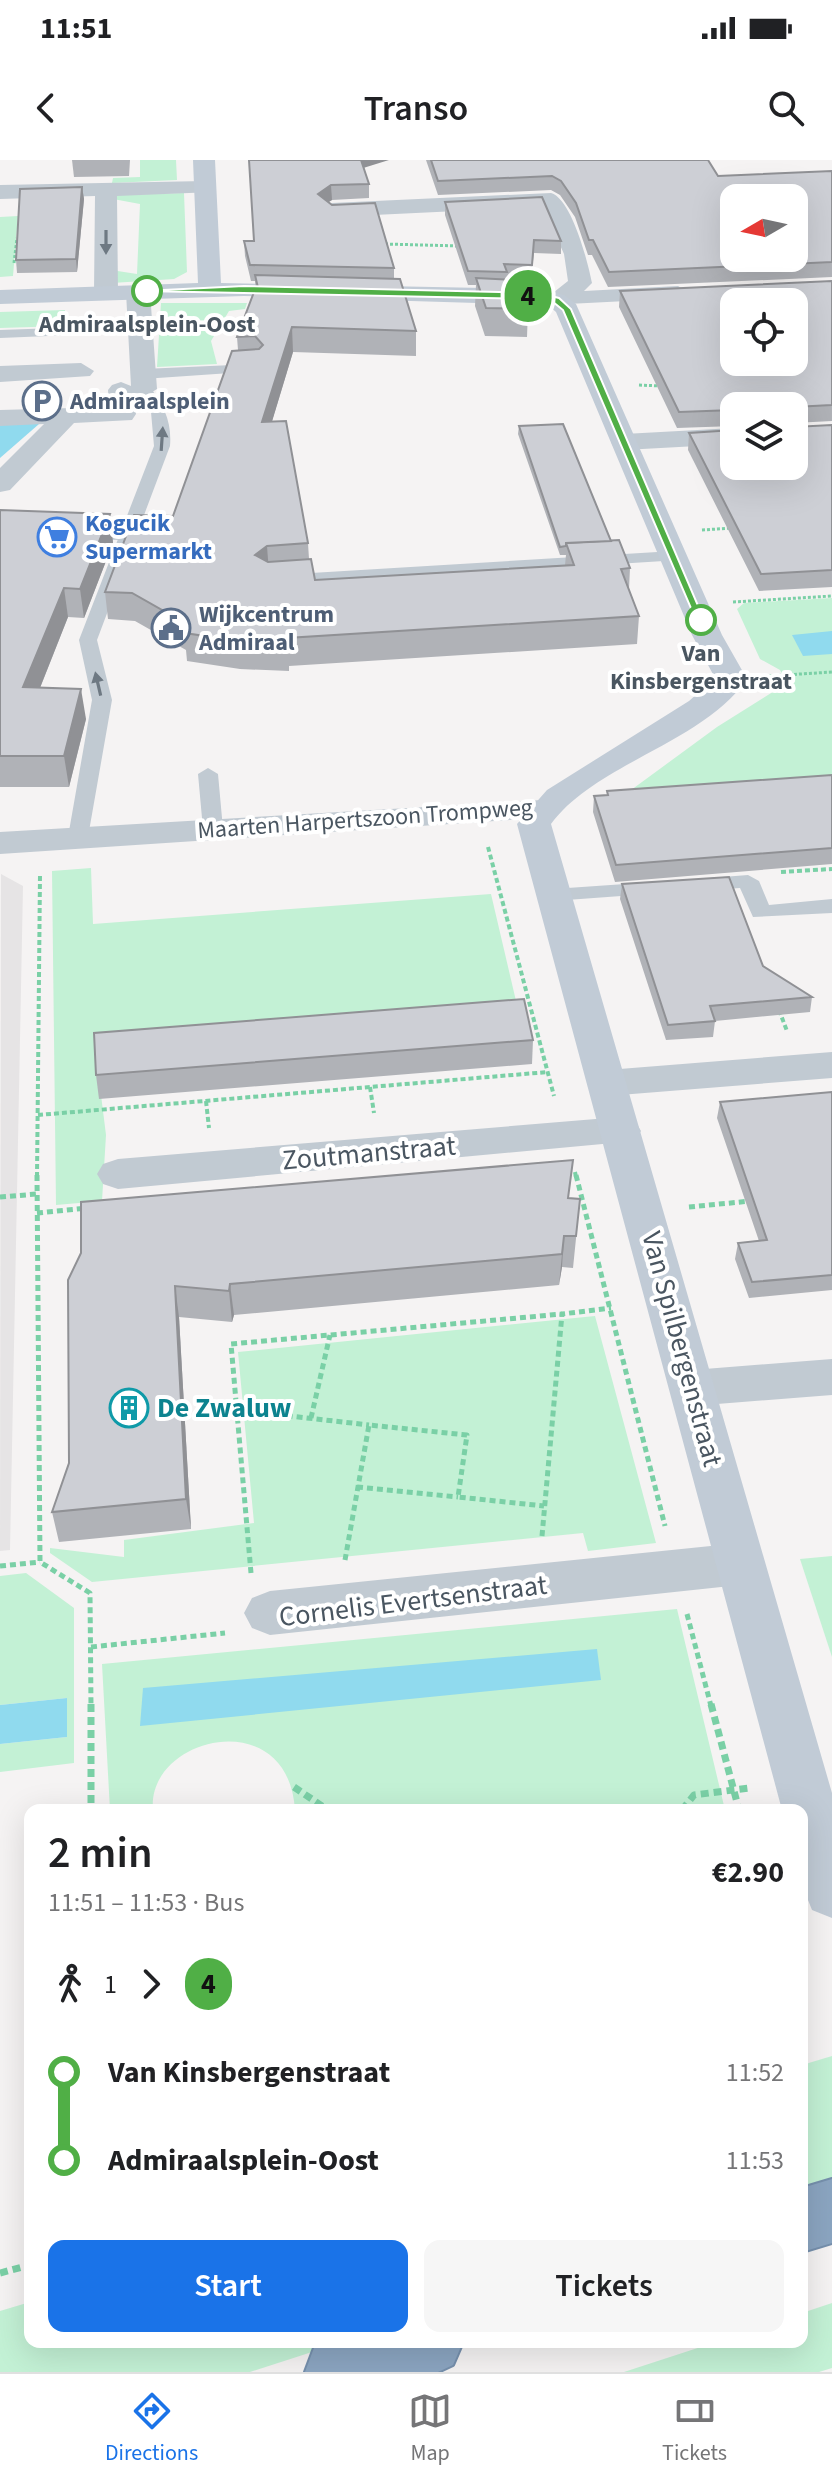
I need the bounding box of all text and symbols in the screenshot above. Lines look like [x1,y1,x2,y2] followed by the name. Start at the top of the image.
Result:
[40,7,112,50] text: 11:51
[364,83,468,134] text: Transo
[24,86,68,130] icon: back
[764,86,808,130] icon: search
[720,184,808,272] north arrow
[720,184,808,480] map controls
[100,230,112,255] one-way arrow
[502,270,554,322] line badge: 4
[132,276,162,306] marker: Admiraalsplein-Oost
[521,276,535,316] text: 4
[720,288,808,376] button: locate
[38,307,255,342] place label: Admiraalsplein-Oost
[21,380,63,422] parking icon: Admiraalsplein
[69,384,230,419] place label: Admiraalsplein
[720,392,808,480] button: layers
[156,427,169,452] one-way arrow
[85,506,212,569] place label: Kogucik Supermarkt
[36,516,78,558] supermarket icon: Kogucik Supermarkt
[198,597,334,660] place label: Wijkcentrum Admiraal
[686,605,716,635] marker: Van Kinsbergenstraat
[150,607,192,649] public building icon: Wijkcentrum Admiraal
[610,636,792,699] place label: Van Kinsbergenstraat
[91,671,104,696] one-way arrow
[196,790,534,848] street label: Maarten Harpertszoon Trompweg
[281,1125,458,1181] street label: Zoutmanstraat
[631,1227,733,1472] street label: Van Spilbergenstraat
[108,1387,150,1429] building icon: De Zwaluw
[157,1388,292,1428] place label: De Zwaluw
[277,1565,550,1637] street label: Cornelis Evertsenstraat
[48,1822,153,1885] text: 2 min
[712,1851,784,1894] text: €2.90
[48,1884,244,1921] text: 11:51 – 11:53 · Bus
[48,1962,92,2006] icon: walk
[129,1962,173,2006] icon: forward
[201,1964,216,2004] text: 4
[104,1966,117,2003] text: 1
[108,2051,390,2094] text: Van Kinsbergenstraat
[726,2054,784,2091] text: 11:52
[108,2139,379,2182] text: Admiraalsplein-Oost
[726,2142,784,2179] text: 11:53
[48,2240,408,2332] button: Start
[424,2240,784,2332] button: Tickets
[105,2389,198,2469] tab: Directions
[408,2389,452,2469] tab: Map
[662,2389,727,2469] tab: Tickets

